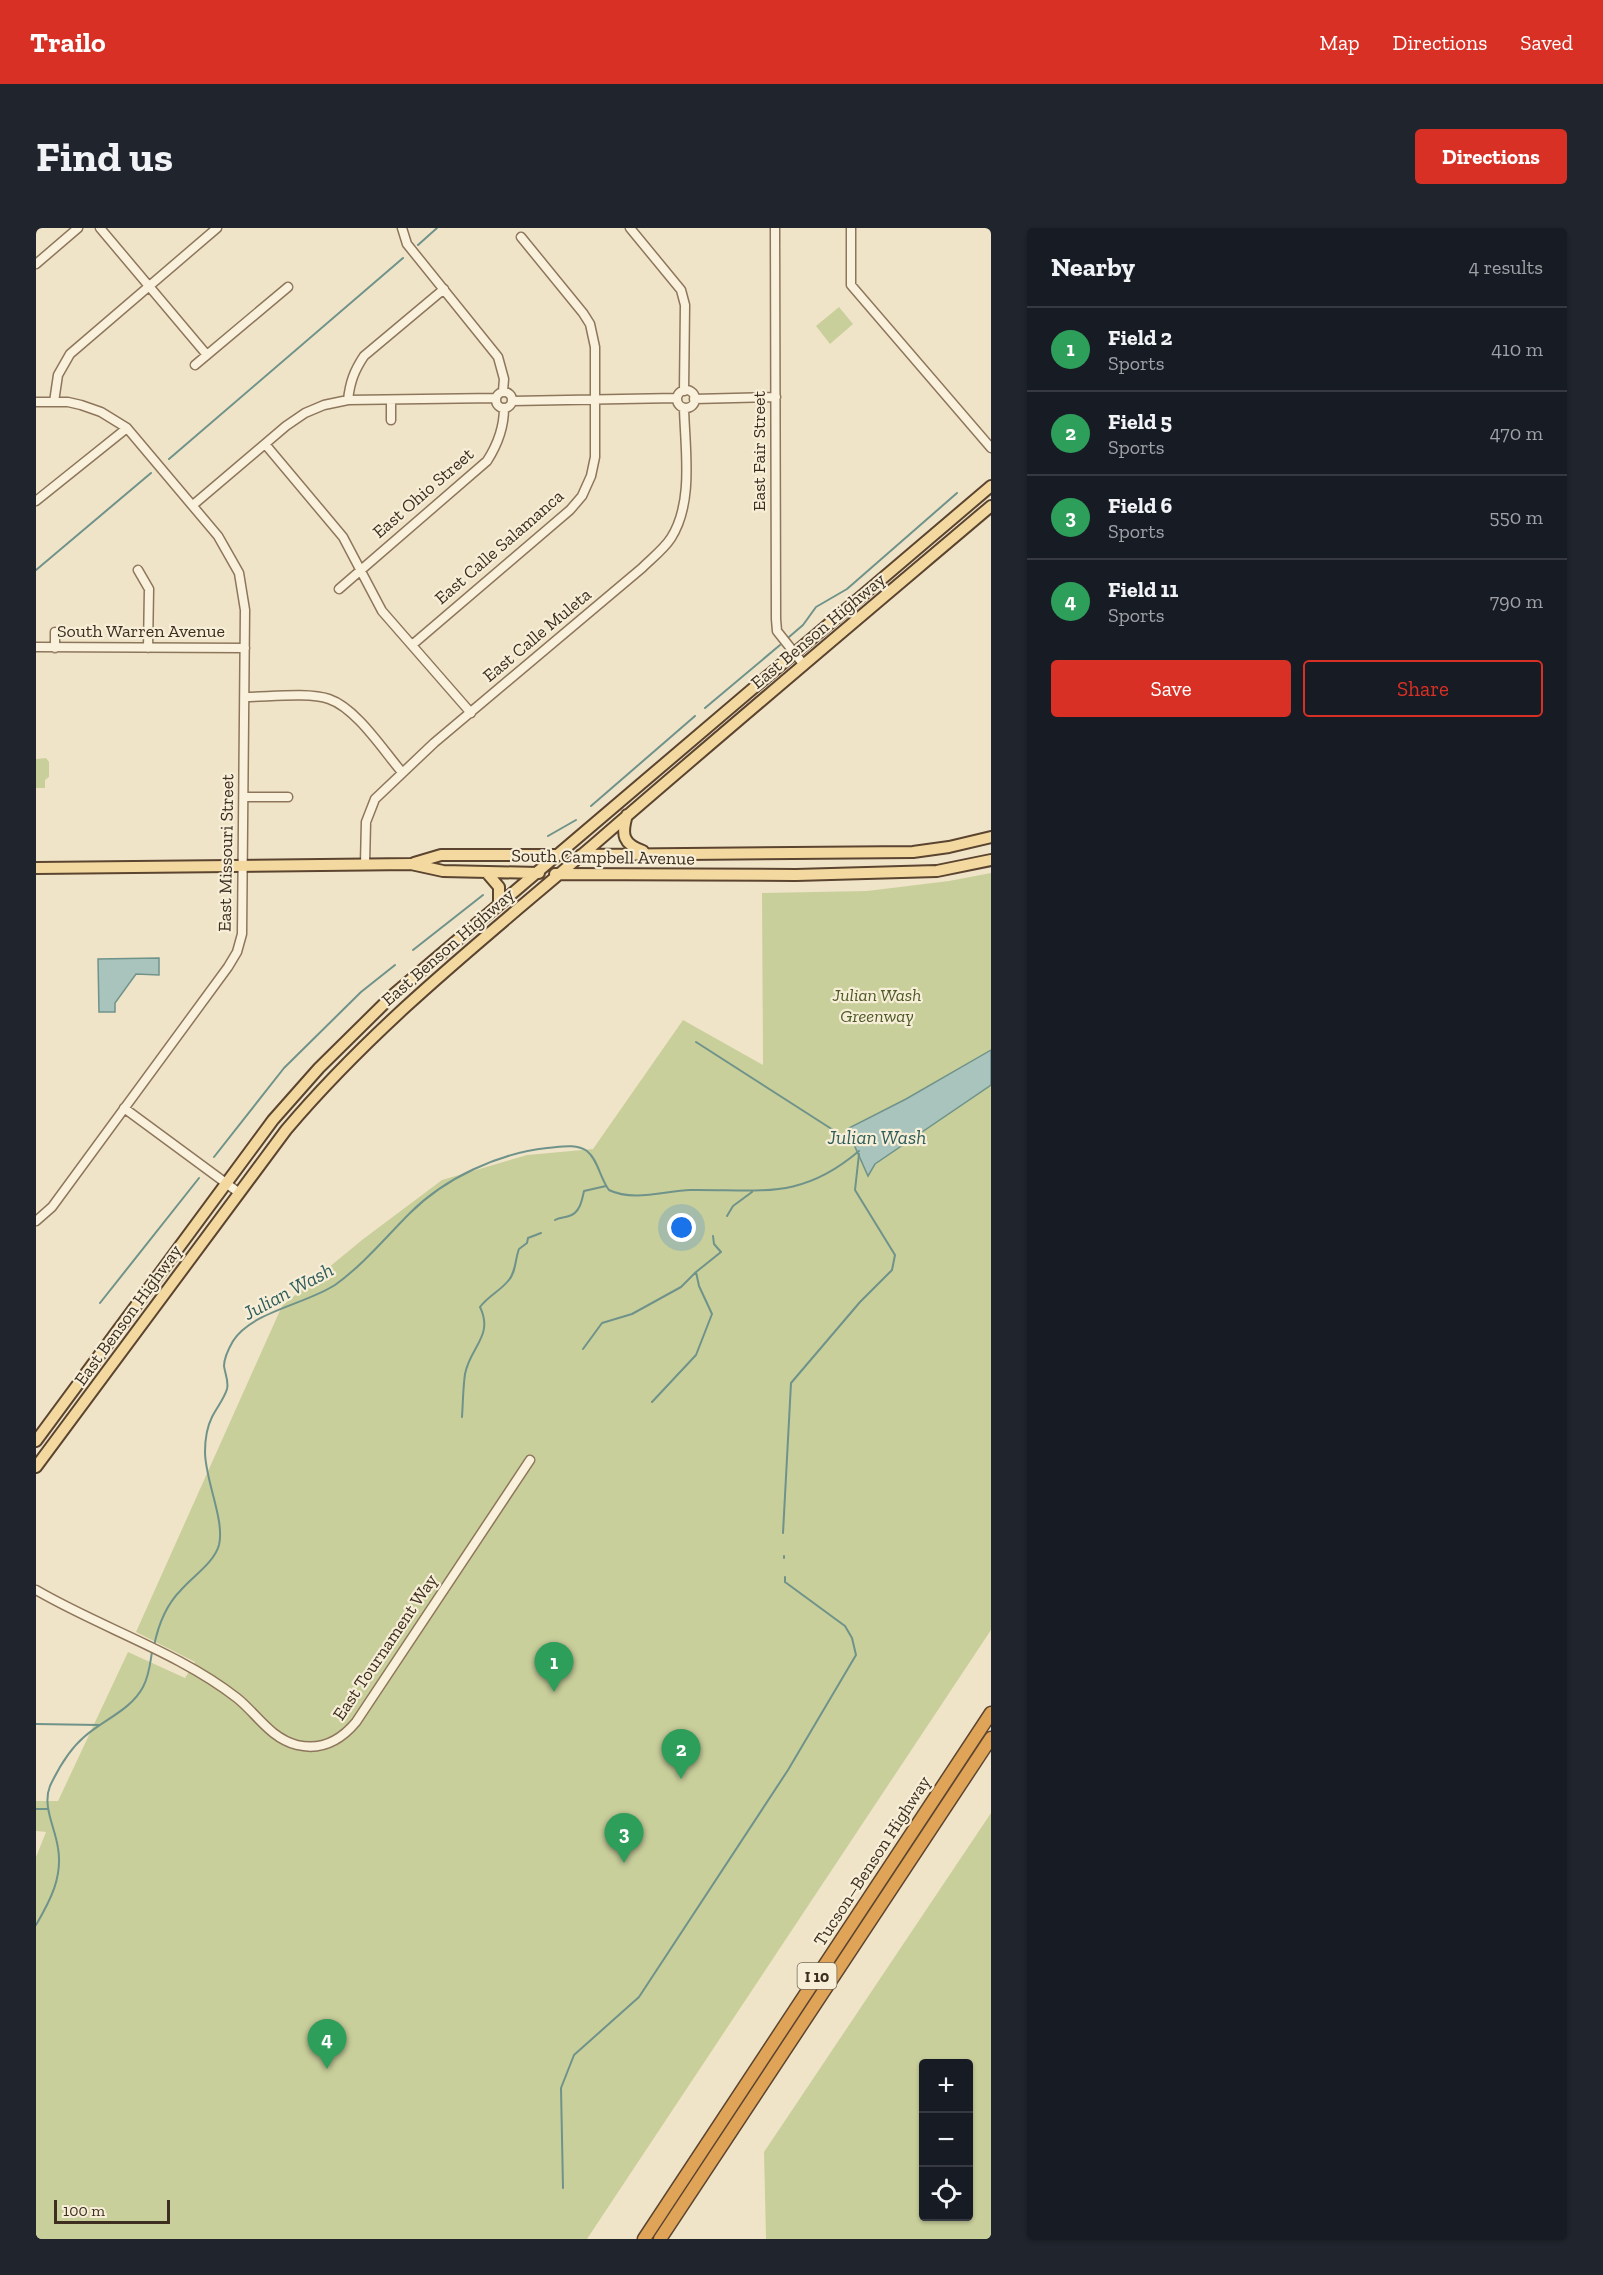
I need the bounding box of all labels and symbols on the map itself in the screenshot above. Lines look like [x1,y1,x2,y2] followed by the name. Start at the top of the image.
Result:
[748,391,770,511] street label: East Fair Street
[368,443,478,543] street label: East Ohio Street
[430,485,568,609] street label: East Calle Salamanca
[746,568,890,694] street label: East Benson Highway
[478,583,596,687] street label: East Calle Muleta
[57,620,225,642] street label: South Warren Avenue
[214,773,238,932] street label: East Missouri Street
[511,844,695,870] street label: South Campbell Avenue
[377,883,519,1011] street label: East Benson Highway
[832,984,921,1027] park label: Julian Wash Greenway
[827,1125,926,1149] water label: Julian Wash
[667,1213,696,1242] your location
[70,1240,187,1390] street label: East Benson Highway
[238,1257,337,1325] water label: Julian Wash
[328,1569,443,1724] street label: East Tournament Way
[534,1642,574,1692] pin: 1
[662,1730,700,1779] pin: 2
[809,1771,936,1950] street label: Tucson–Benson Highway
[604,1814,644,1863] pin: 3
[798,1963,836,1989] road number: I 10
[308,2020,346,2069] pin: 4
[54,2197,170,2224] scale bar

